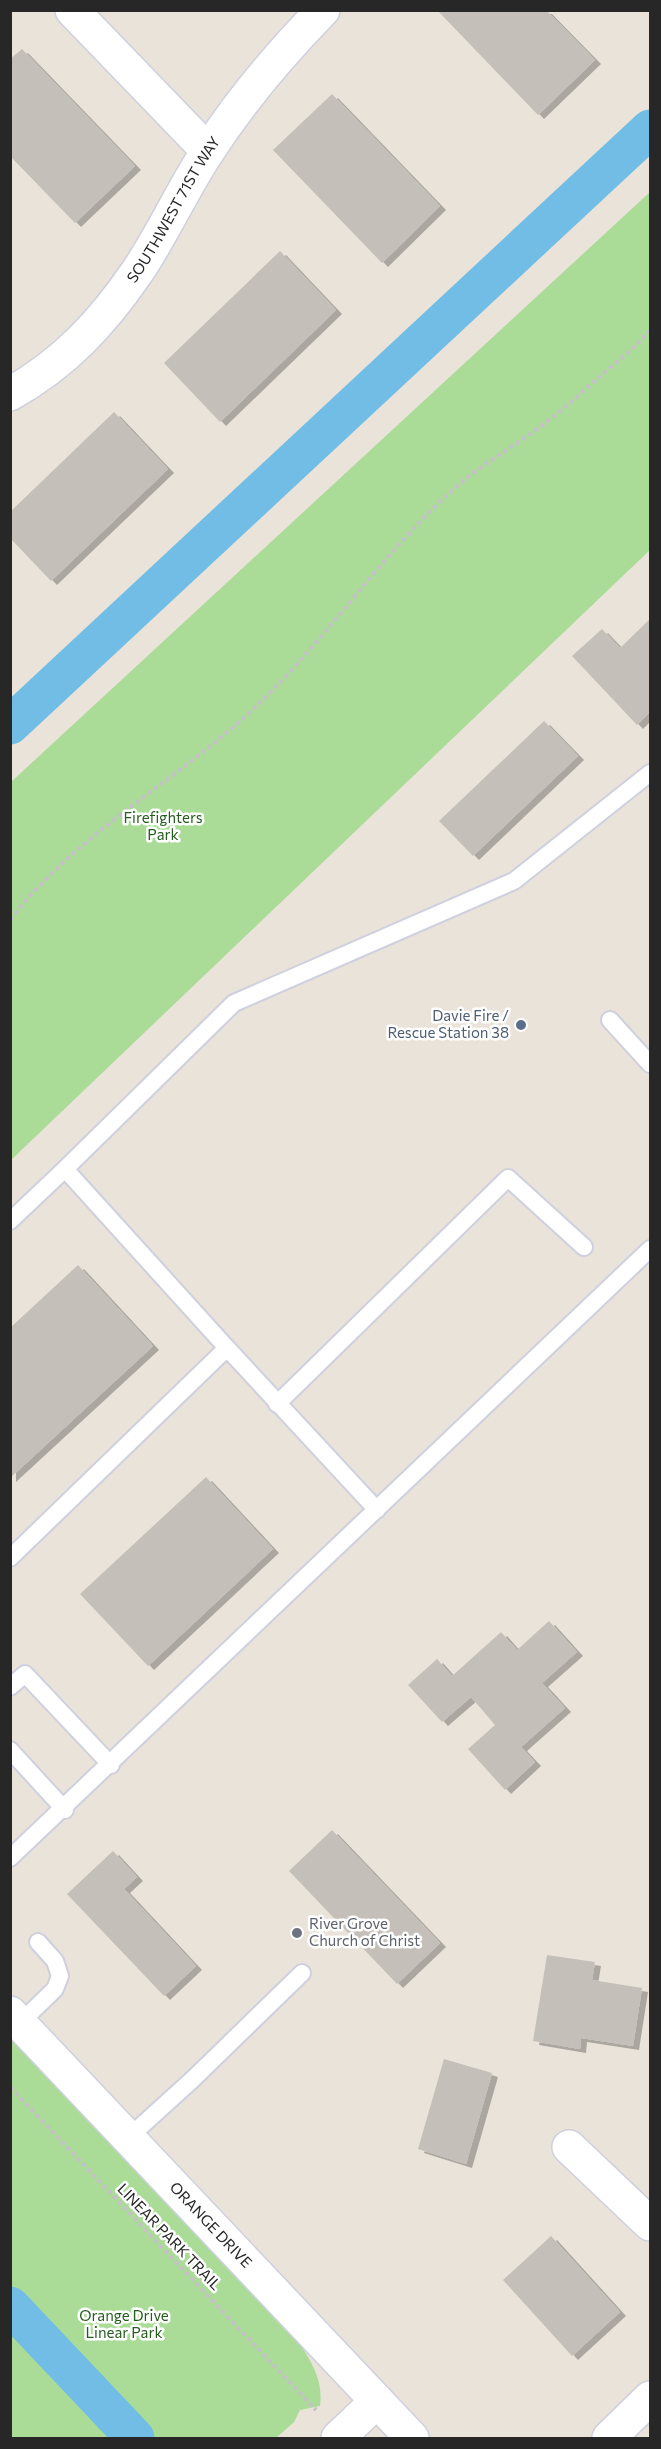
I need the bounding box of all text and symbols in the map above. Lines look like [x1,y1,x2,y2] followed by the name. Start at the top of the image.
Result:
[122,133,223,286] street label: SOUTHWEST 71ST WAY
[123,808,203,843] park label: Firefighters Park
[387,1006,509,1041] place label: Davie Fire / Rescue Station 38
[514,1018,528,1032] marker: Davie Fire / Rescue Station 38
[309,1914,420,1949] place label: River Grove Church of Christ
[290,1926,304,1940] marker: River Grove Church of Christ
[167,2178,256,2271] street label: ORANGE DRIVE
[114,2179,225,2294] street label: LINEAR PARK TRAIL
[79,2306,169,2341] park label: Orange Drive Linear Park

